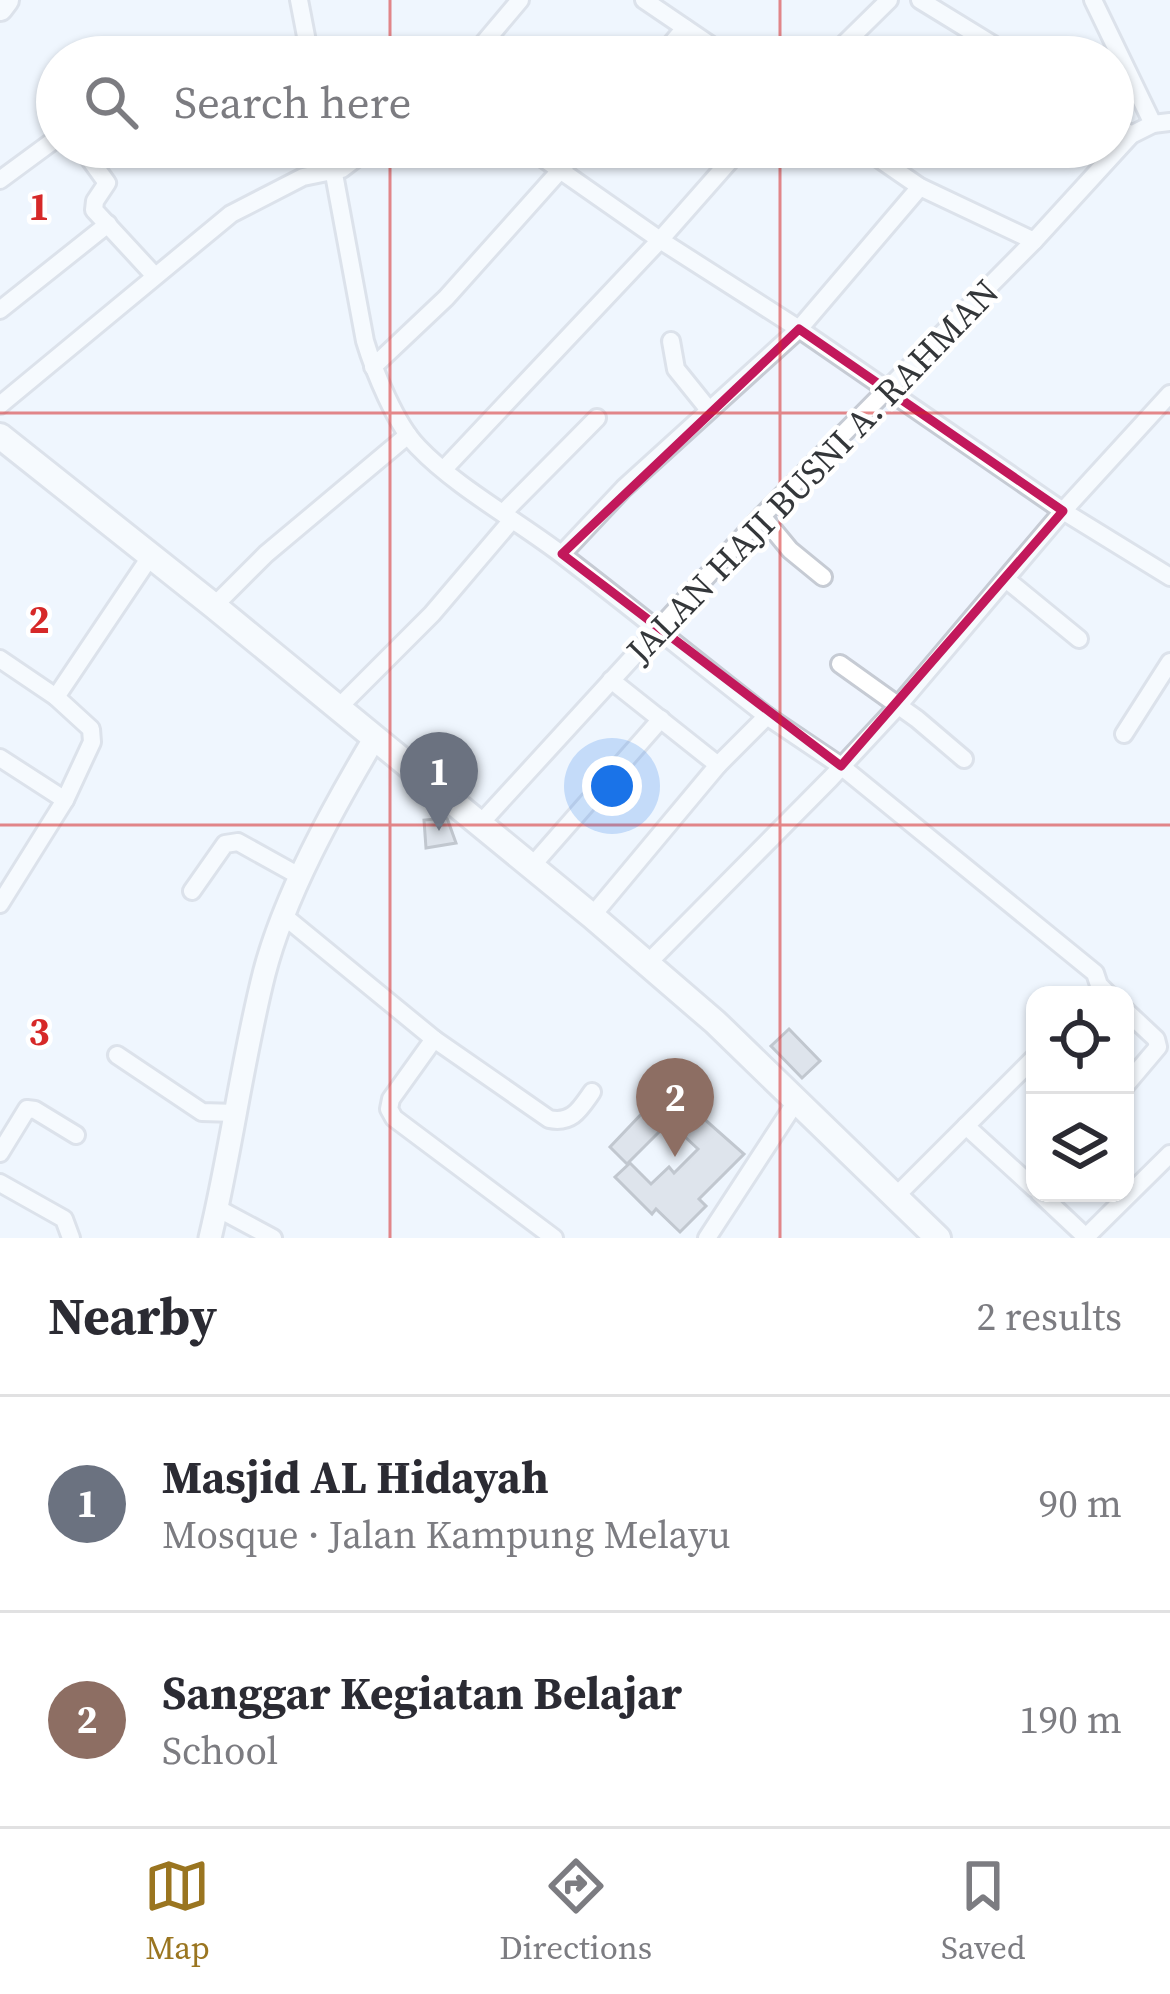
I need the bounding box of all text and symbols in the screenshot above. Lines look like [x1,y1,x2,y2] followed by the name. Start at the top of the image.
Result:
[36,36,1134,168] search box
[78,69,144,135] icon: search
[174,71,411,133] text: Search here
[28,180,50,233] text: 1
[615,269,1009,675] street label: JALAN HAJI BUSNI A. RAHMAN
[28,593,50,646] text: 2
[400,732,478,831] pin: 1
[582,756,642,816] your location
[1026,986,1134,1202] map controls
[1026,986,1134,1094] button: locate
[28,1005,50,1058] text: 3
[636,1058,714,1157] pin: 2
[1026,1094,1134,1202] button: layers
[48,1281,217,1351] text: Nearby
[977,1290,1122,1343] text: 2 results
[162,1446,549,1508] text: Masjid AL Hidayah
[76,1477,98,1530] text: 1
[1039,1477,1122,1530] text: 90 m
[162,1508,731,1561] text: Mosque · Jalan Kampung Melayu
[162,1662,682,1724] text: Sanggar Kegiatan Belajar
[76,1693,98,1746] text: 2
[1019,1693,1122,1746] text: 190 m
[162,1724,278,1777] text: School
[144,1853,210,1970] tab: Map
[499,1853,652,1970] tab: Directions
[941,1853,1026,1970] tab: Saved

